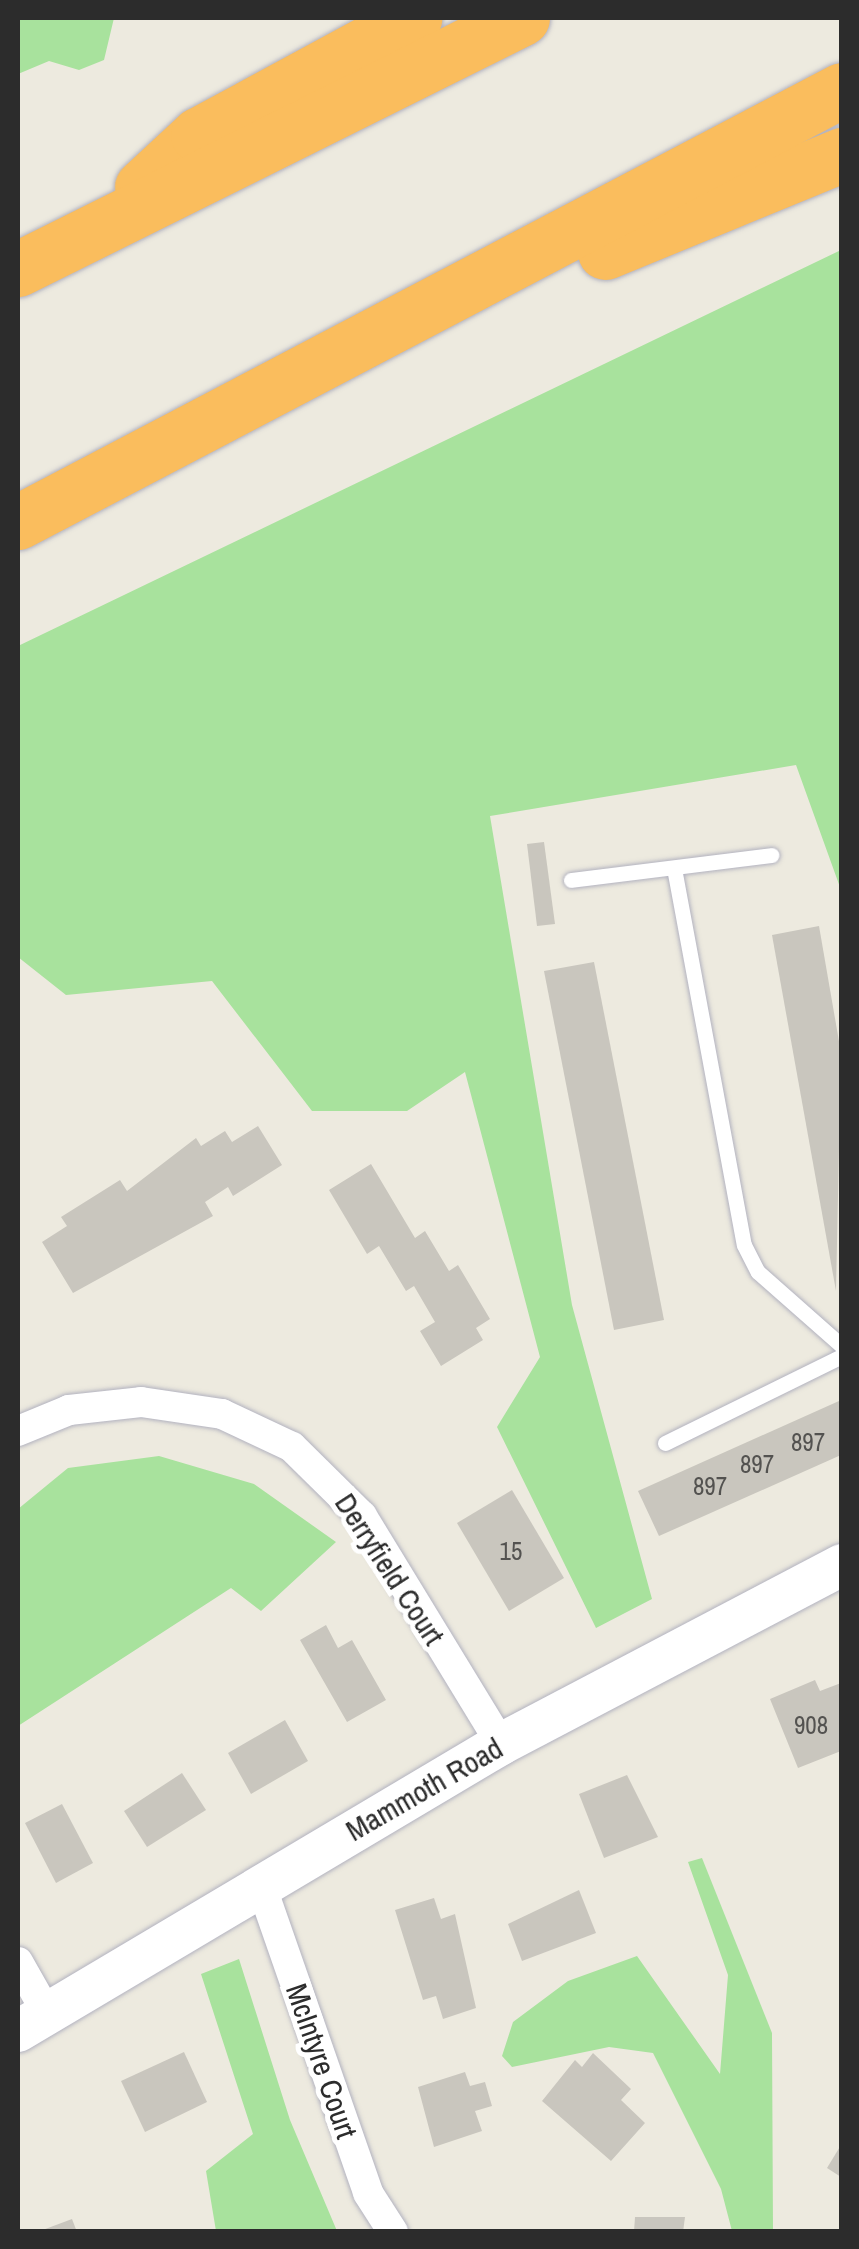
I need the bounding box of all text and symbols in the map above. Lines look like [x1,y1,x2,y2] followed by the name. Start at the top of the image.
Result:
[791,1427,825,1457] house number: 897
[740,1449,774,1479] house number: 897
[693,1471,727,1501] house number: 897
[328,1486,452,1652] street label: Derryfield Court
[500,1536,522,1566] house number: 15
[794,1710,828,1740] house number: 908
[339,1730,509,1848] street label: Mammoth Road
[279,1979,365,2143] street label: McIntyre Court

